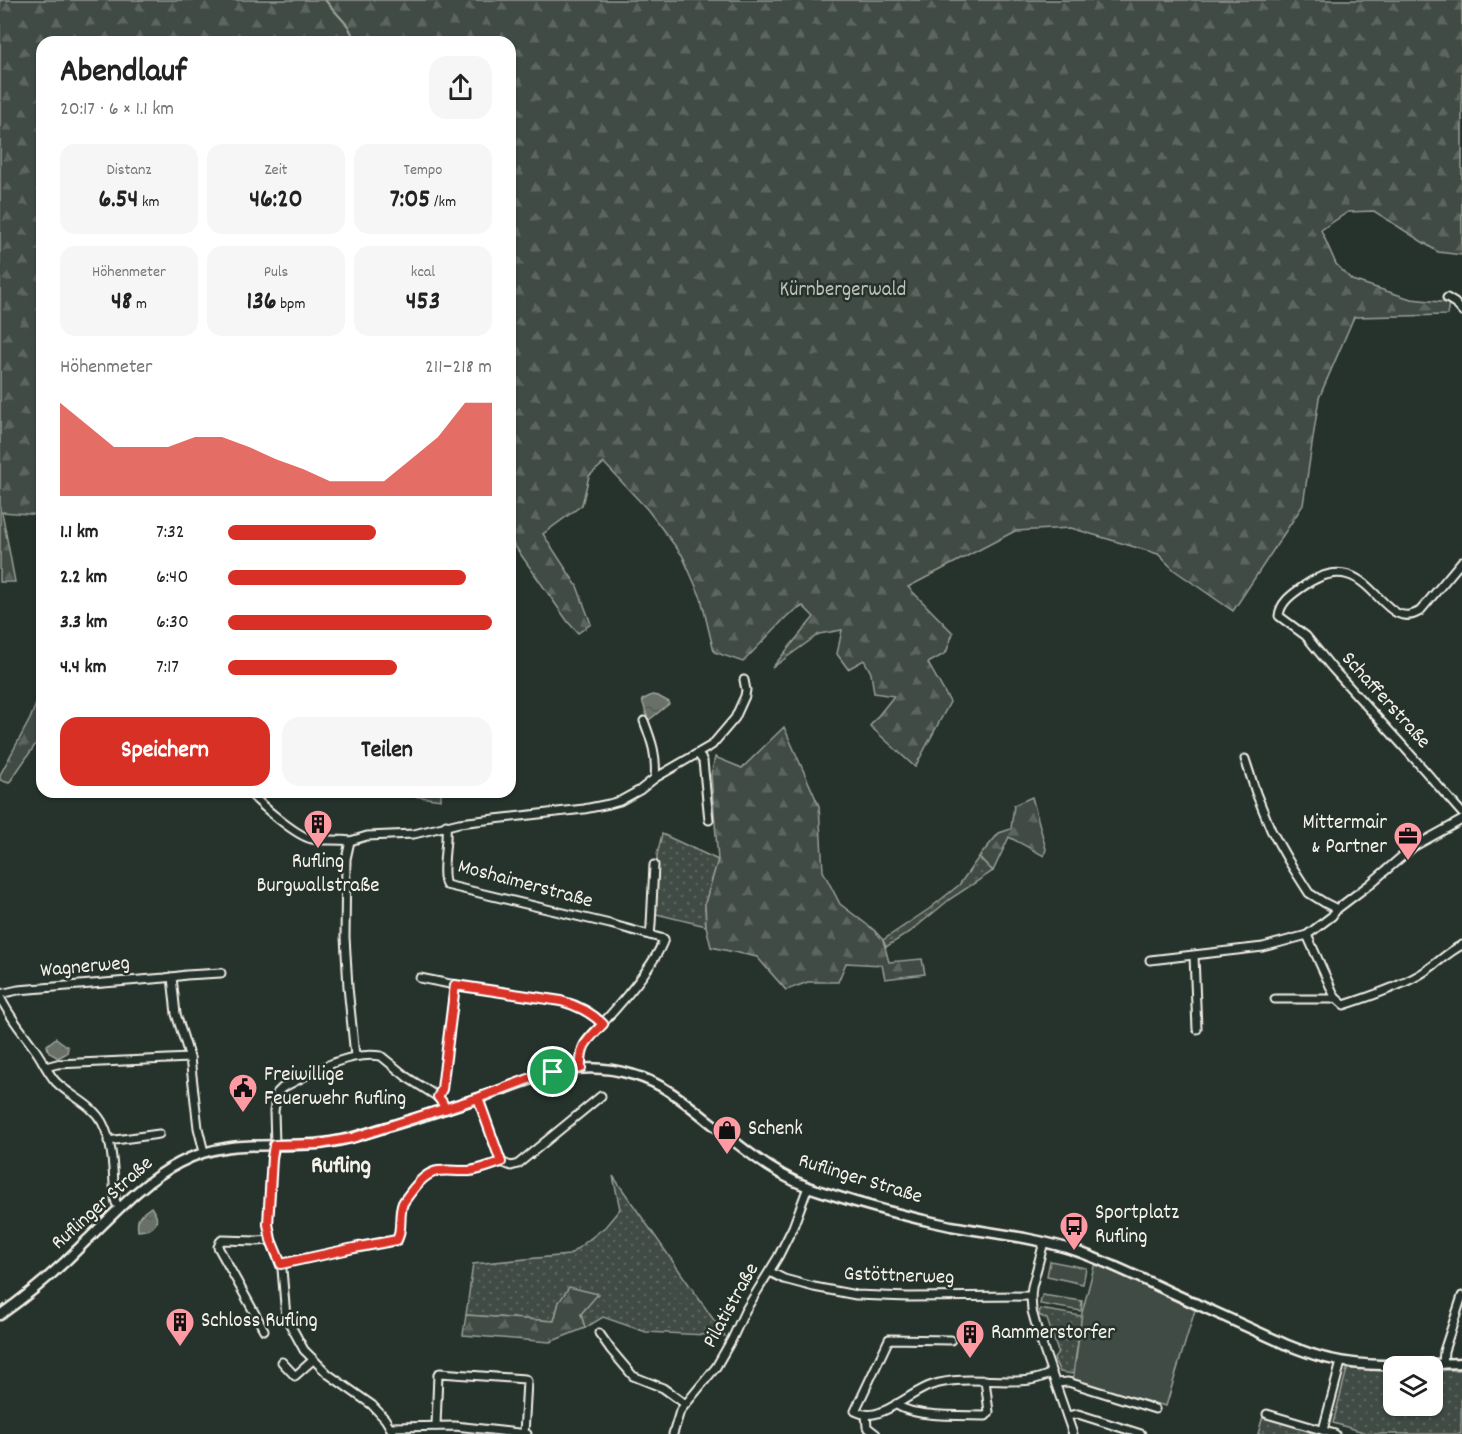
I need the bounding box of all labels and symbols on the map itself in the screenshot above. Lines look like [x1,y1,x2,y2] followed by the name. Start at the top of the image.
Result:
[780,276,906,306] park label: Kürnbergerwald
[1333,646,1437,756] street label: Schafferstraße
[302,808,334,850] building icon: Rufling Burgwallstraße
[1302,809,1387,863] place label: Mittermair & Partner
[1392,820,1424,862] office icon: Mittermair & Partner
[257,848,379,902] place label: Rufling Burgwallstraße
[454,853,596,917] street label: Moshaimerstraße
[39,949,131,987] street label: Wagnerweg
[527,1046,578,1097] pin
[264,1061,406,1115] place label: Freiwillige Feuerwehr Rufling
[227,1072,259,1114] public building icon: Freiwillige Feuerwehr Rufling
[711,1114,743,1156] shop icon: Schenk
[748,1115,803,1145] place label: Schenk
[794,1147,926,1213] street label: Ruflinger Straße
[45,1150,161,1258] street label: Ruflinger Straße
[311,1150,371,1184] district label: Rufling
[1095,1199,1179,1253] place label: Sportplatz Rufling
[1058,1210,1090,1252] bus stop icon: Sportplatz Rufling
[696,1258,768,1354] street label: Pilatistraße
[843,1260,955,1294] street label: Gstöttnerweg
[164,1306,196,1348] building icon: Schloss Rufling
[201,1307,318,1337] place label: Schloss Rufling
[954,1318,986,1360] building icon: Rammerstorfer
[991,1319,1115,1349] place label: Rammerstorfer

